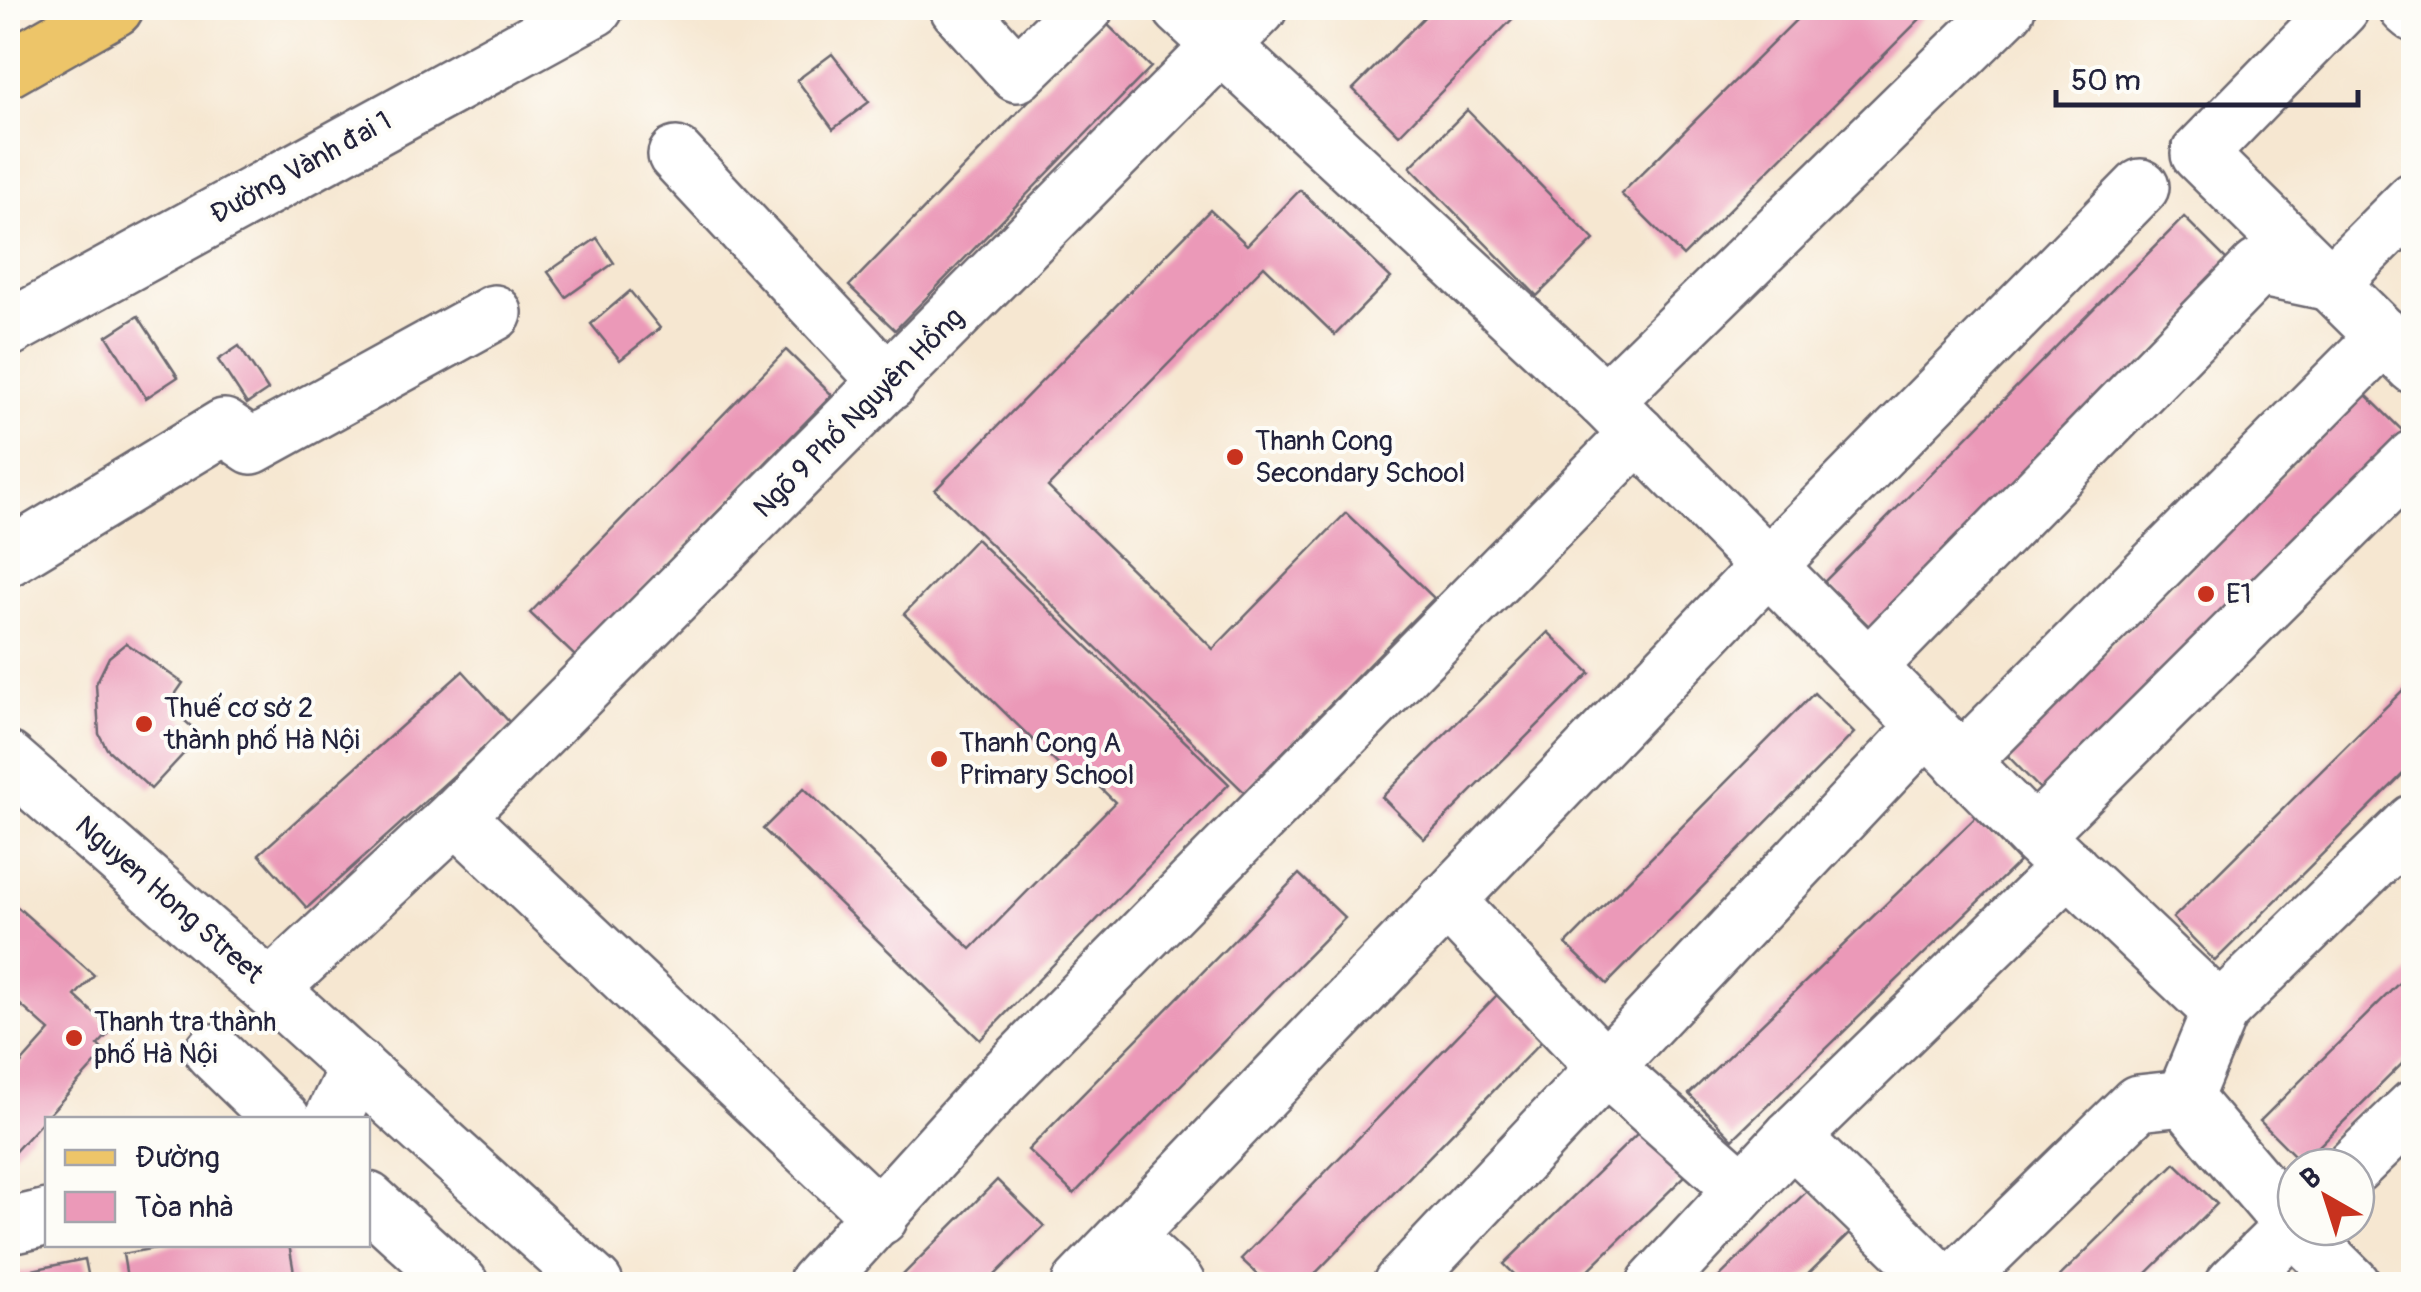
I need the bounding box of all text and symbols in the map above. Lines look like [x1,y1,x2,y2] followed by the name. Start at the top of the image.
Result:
[2056,45,2358,107] scale bar
[2071,62,2141,99] text: 50 m
[204,104,398,232] street label: Đường Vành đai 1
[746,300,972,526] street label: Ngõ 9 Phố Nguyên Hồng
[1255,424,1465,491] place label: Thanh Cong Secondary School
[1224,446,1246,468] marker: Thanh Cong Secondary School
[2226,577,2252,612] place label: E1
[2195,583,2217,605] marker: E1
[163,691,360,758] place label: Thuế cơ sở 2 thành phố Hà Nội
[133,713,155,735] marker: Thuế cơ sở 2 thành phố Hà Nội
[959,726,1135,793] place label: Thanh Cong A Primary School
[928,748,950,770] marker: Thanh Cong A Primary School
[68,809,271,992] street label: Nguyen Hong Street
[94,1005,276,1072] place label: Thanh tra thành phố Hà Nội
[63,1027,85,1049] marker: Thanh tra thành phố Hà Nội
[45,1117,370,1247] legend
[135,1139,220,1176] text: Đường
[2276,1147,2376,1247] north arrow
[2294,1160,2328,1197] text: B
[135,1189,233,1226] text: Tòa nhà

